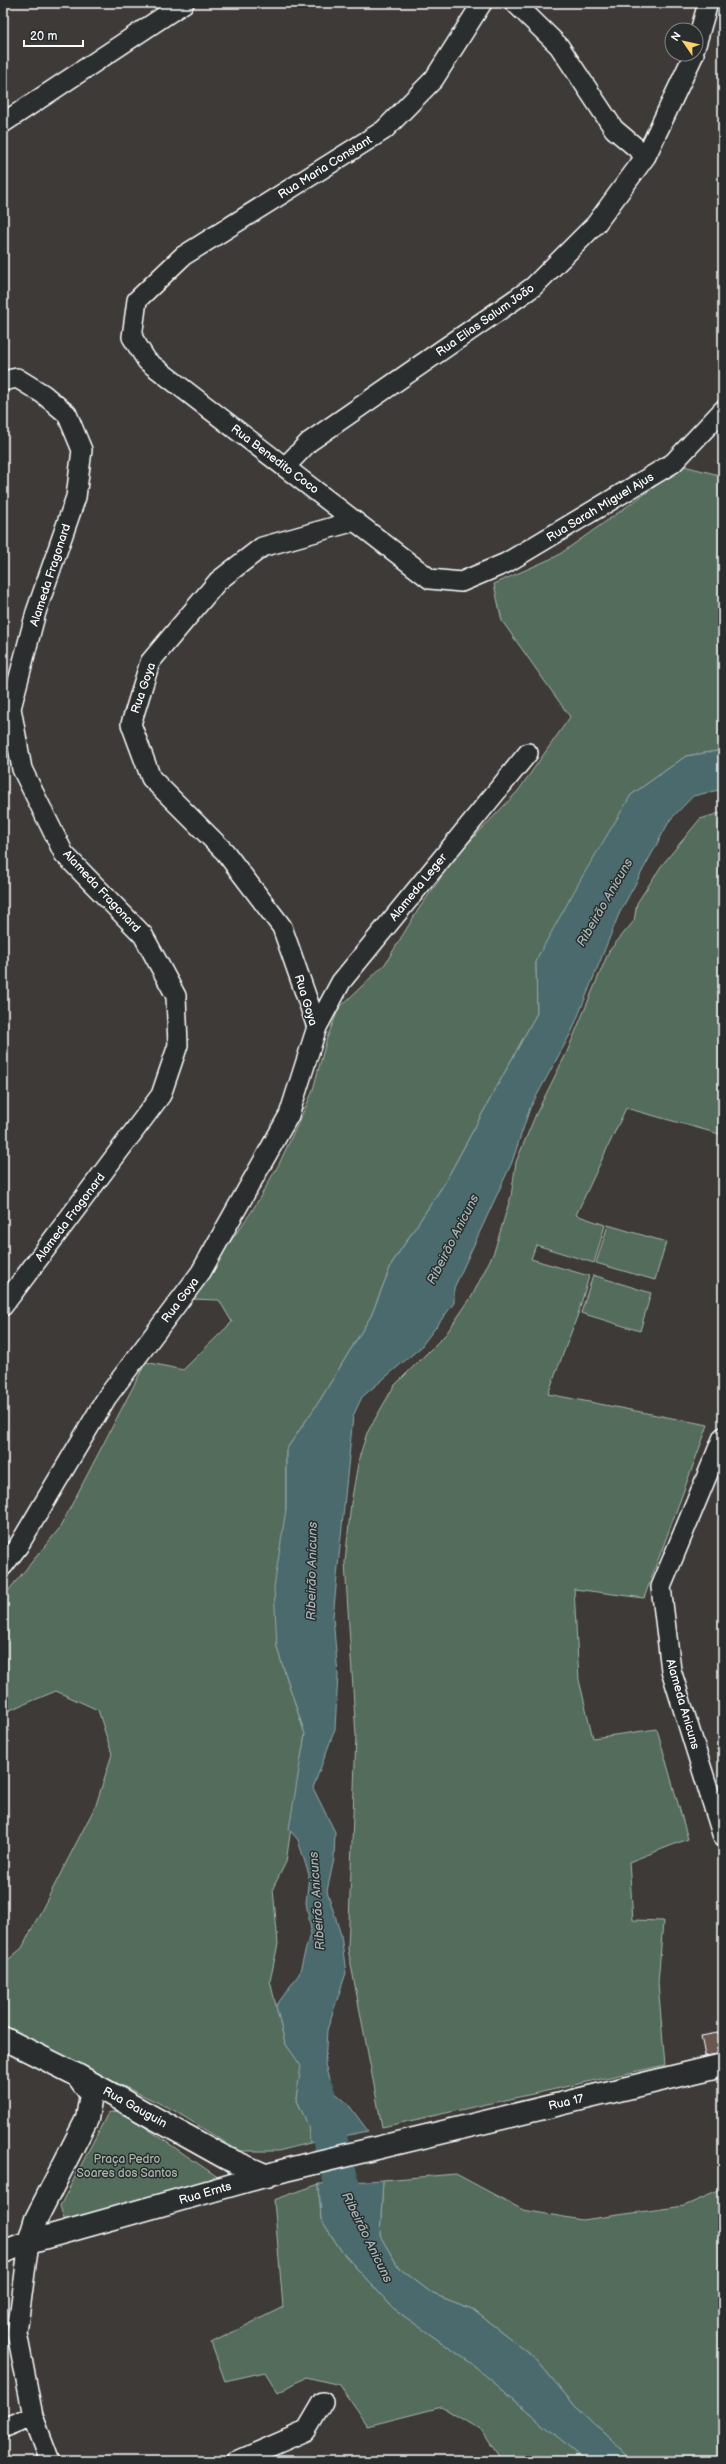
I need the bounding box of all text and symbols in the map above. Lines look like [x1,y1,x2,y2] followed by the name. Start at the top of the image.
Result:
[24,22,83,48] scale bar
[664,22,704,62] north arrow
[30,29,57,44] text: 20 m
[668,30,684,44] text: N
[275,132,375,202] street label: Rua Maria Constant
[433,281,538,360] street label: Rua Elias Salum João
[228,421,322,497] street label: Rua Benedito Coco
[544,469,657,545] street label: Rua Sarah Miguel Ajus
[27,522,74,628] street label: Alameda Fragonard
[128,661,159,716] street label: Rua Goya
[60,847,144,936] street label: Alameda Fragonard
[387,850,451,924] street label: Alameda Leger
[573,855,637,949] water label: Ribeirão Anicuns
[291,973,320,1028] street label: Rua Goya
[32,1170,109,1265] street label: Alameda Fragonard
[423,1191,483,1287] water label: Ribeirão Anicuns
[159,1275,202,1326] street label: Rua Goya
[303,1521,321,1621] water label: Ribeirão Anicuns
[662,1657,703,1751] street label: Alameda Anicuns
[306,1851,328,1951] water label: Ribeirão Anicuns
[100,2084,170,2131] street label: Rua Gauguin
[547,2091,585,2114] street label: Rua 17
[77,2152,177,2181] park label: Praça Pedro Soares dos Santos
[177,2179,233,2208] street label: Rua Ernts
[338,2190,396,2286] water label: Ribeirão Anicuns

